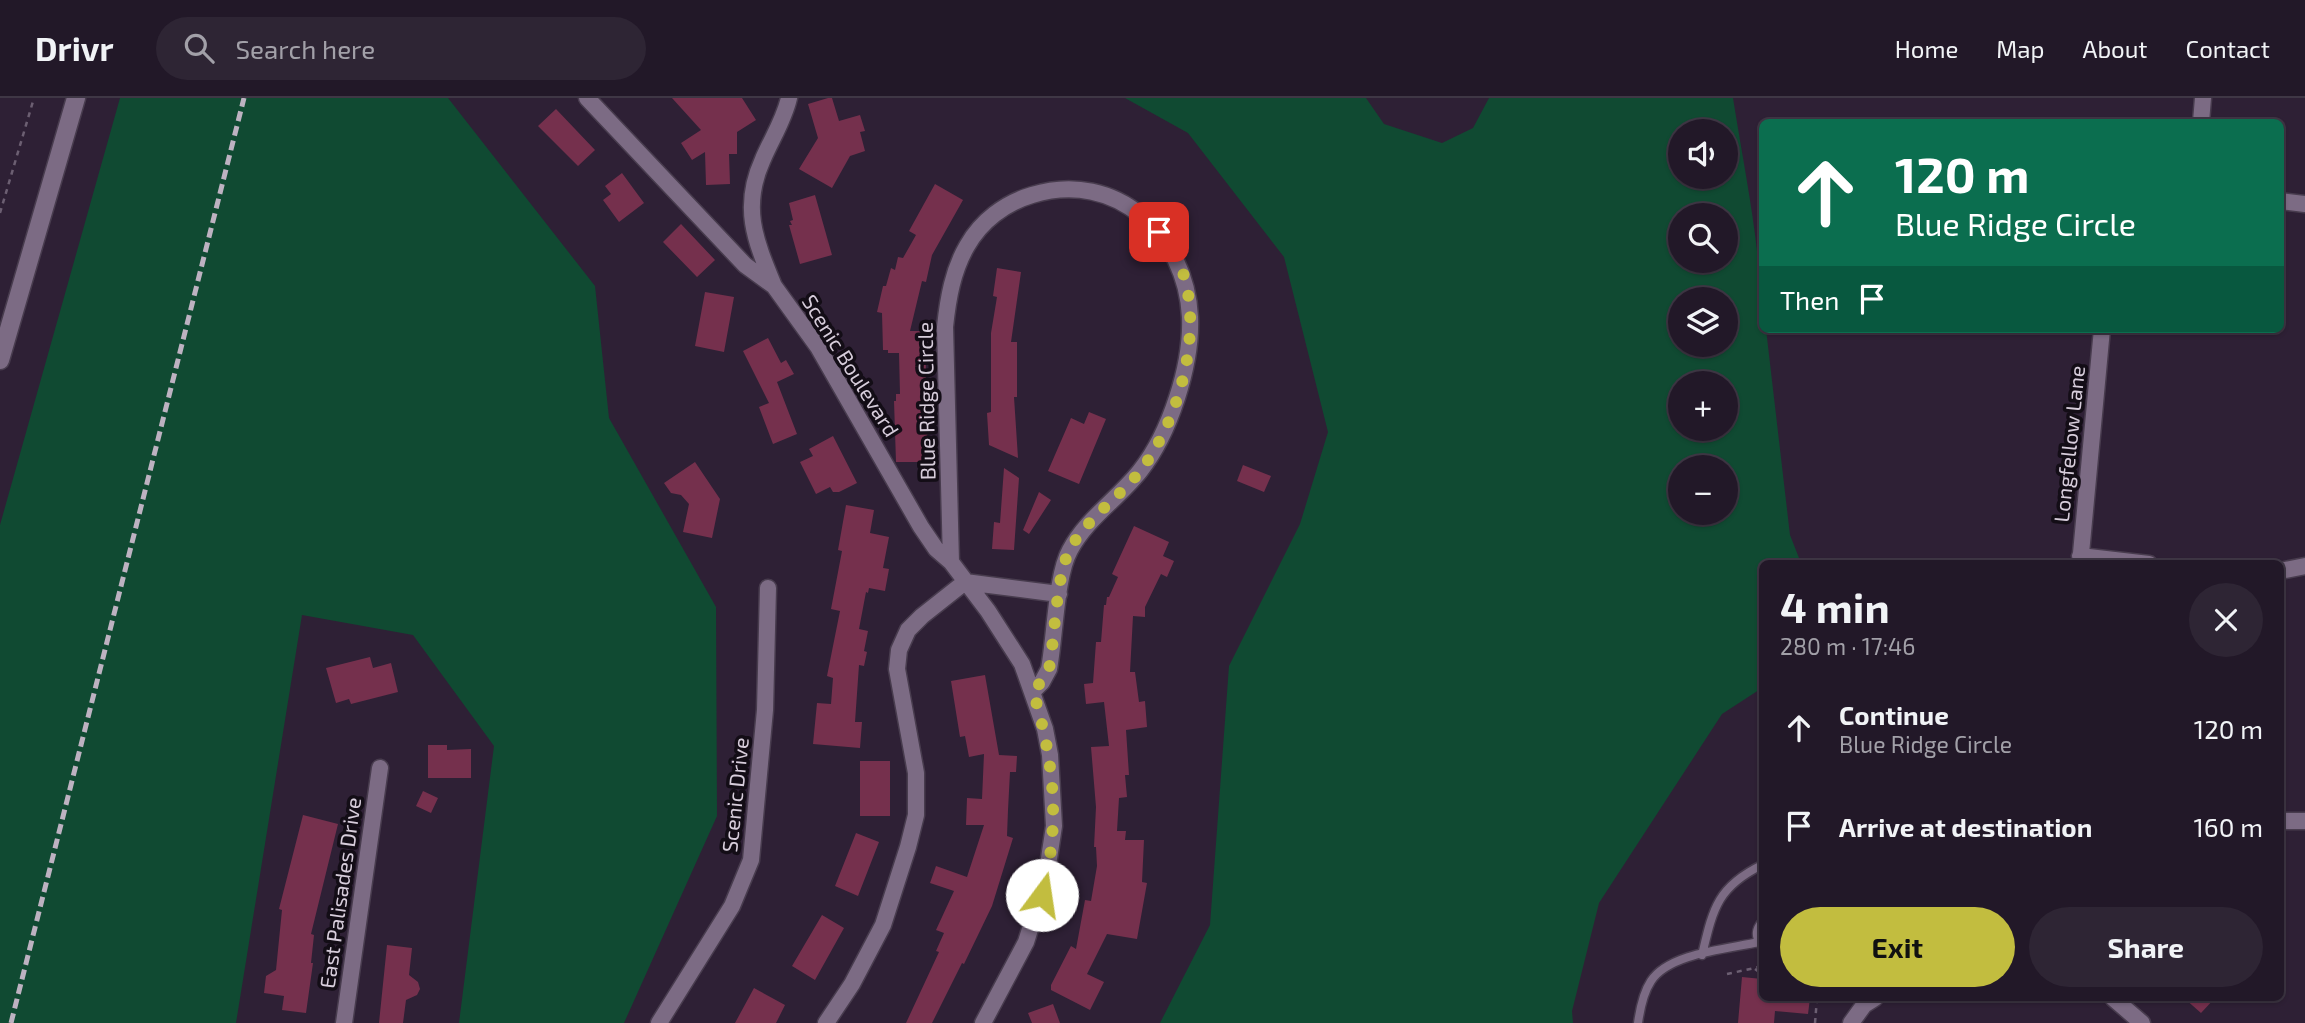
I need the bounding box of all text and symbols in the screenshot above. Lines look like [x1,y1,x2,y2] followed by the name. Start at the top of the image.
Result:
[156,17,646,80] search box
[35,28,114,68] text: Drivr
[180,29,218,67] icon: search
[236,33,375,64] text: Search here
[1895,34,1958,63] text: Home
[1996,34,2044,63] text: Map
[2082,34,2148,63] text: About
[2186,34,2270,63] text: Contact
[1668,119,1738,525] map controls
[1668,119,1738,189] button: sound
[1895,144,2029,203] text: 120 m
[1780,147,1871,238] icon: ahead
[1129,202,1189,262] pin
[1668,203,1738,273] button: search
[1895,204,2136,242] text: Blue Ridge Circle
[1140,213,1178,251] icon: arrive
[1853,280,1891,318] icon: arrive
[1780,284,1839,315] text: Then
[1668,287,1738,357] button: layers
[798,290,905,441] street label: Scenic Boulevard
[912,322,939,480] street label: Blue Ridge Circle
[2048,364,2089,523] street label: Longfellow Lane
[1668,371,1738,441] button: +
[1668,455,1738,525] button: −
[1780,581,1890,631] text: 4 min
[2189,583,2263,657] button: close
[1780,632,1915,660] text: 280 m · 17:46
[1839,699,1949,730] text: Continue
[1780,709,1818,747] icon: ahead
[2194,713,2263,744] text: 120 m
[1839,730,2012,758] text: Blue Ridge Circle
[716,736,753,854] street label: Scenic Drive
[314,796,365,990] street label: East Palisades Drive
[1780,807,1818,845] icon: arrive
[1839,811,2092,842] text: Arrive at destination
[2194,811,2263,842] text: 160 m
[1005,858,1079,932] position arrow
[1780,907,2015,987] button: Exit
[2029,907,2263,987] button: Share

